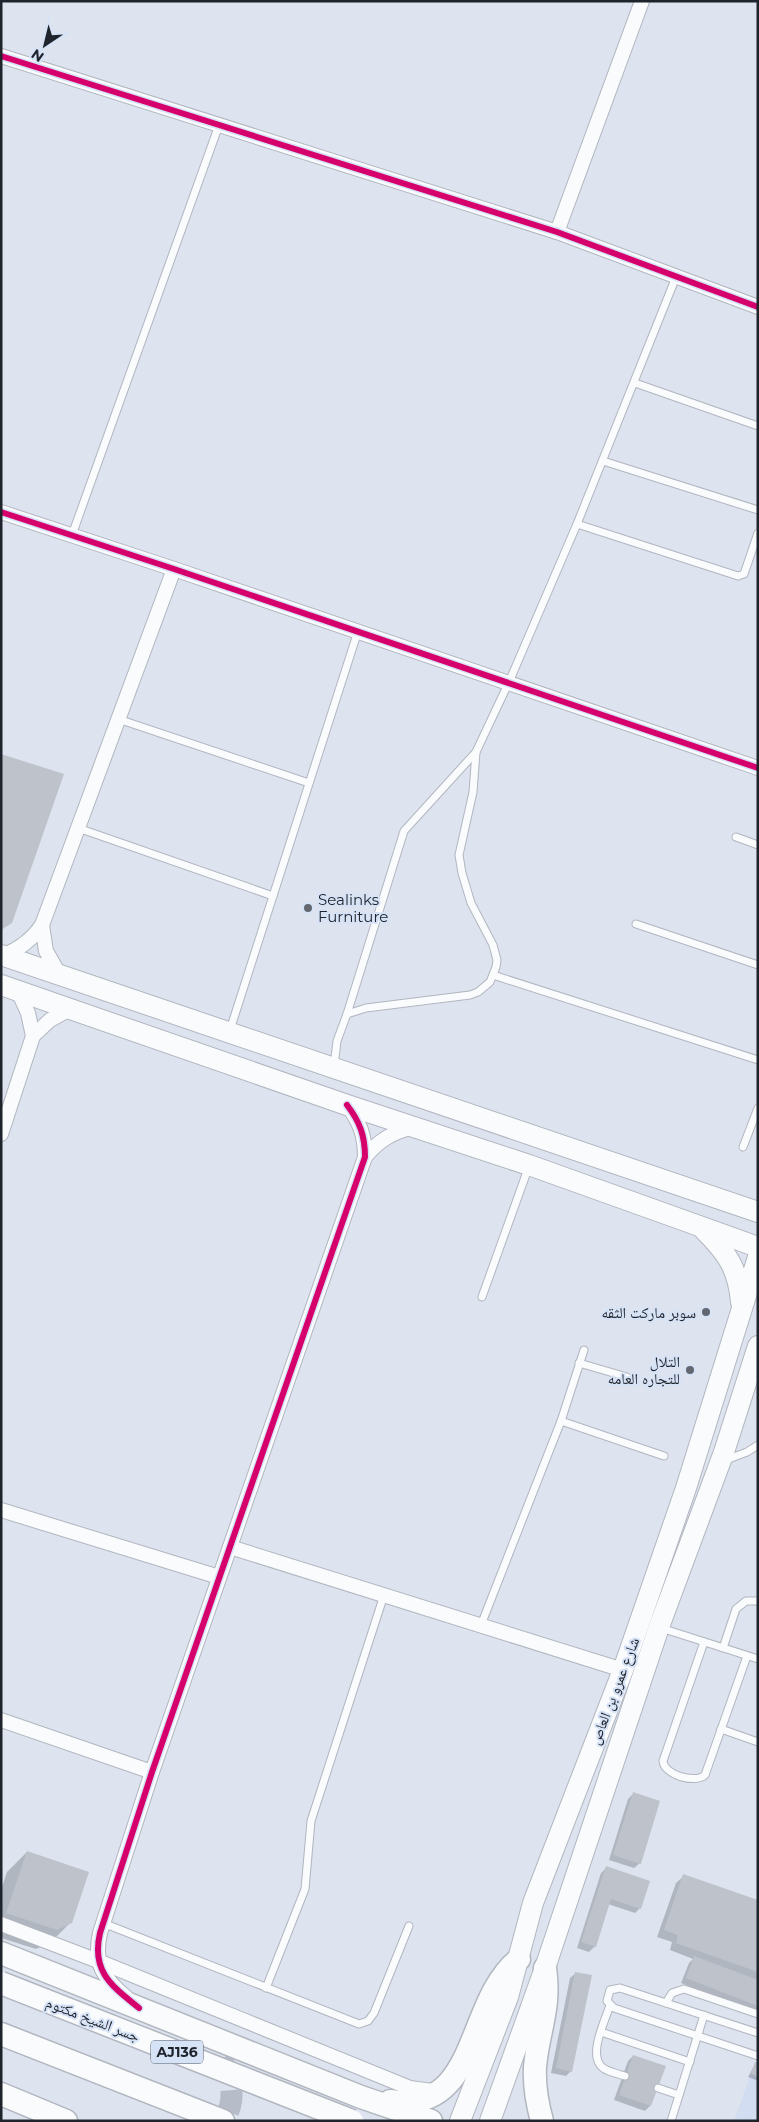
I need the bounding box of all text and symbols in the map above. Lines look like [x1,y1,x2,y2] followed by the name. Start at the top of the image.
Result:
[20,20,70,70] north arrow
[28,45,47,66] text: N
[318,890,388,926] place label: Sealinks Furniture
[302,902,314,914] marker: Sealinks Furniture
[601,1303,696,1322] place label: سوبر ماركت الثقه
[700,1306,712,1318] marker: سوبر ماركت الثقه
[608,1352,680,1388] place label: التلال للتجاره العامه
[684,1364,696,1376] marker: التلال للتجاره العامه
[585,1635,644,1748] street label: شارع عمرو بن العاص
[43,1992,143,2047] street label: جسر الشيخ مكتوم
[151,2040,203,2064] road number: AJ136

